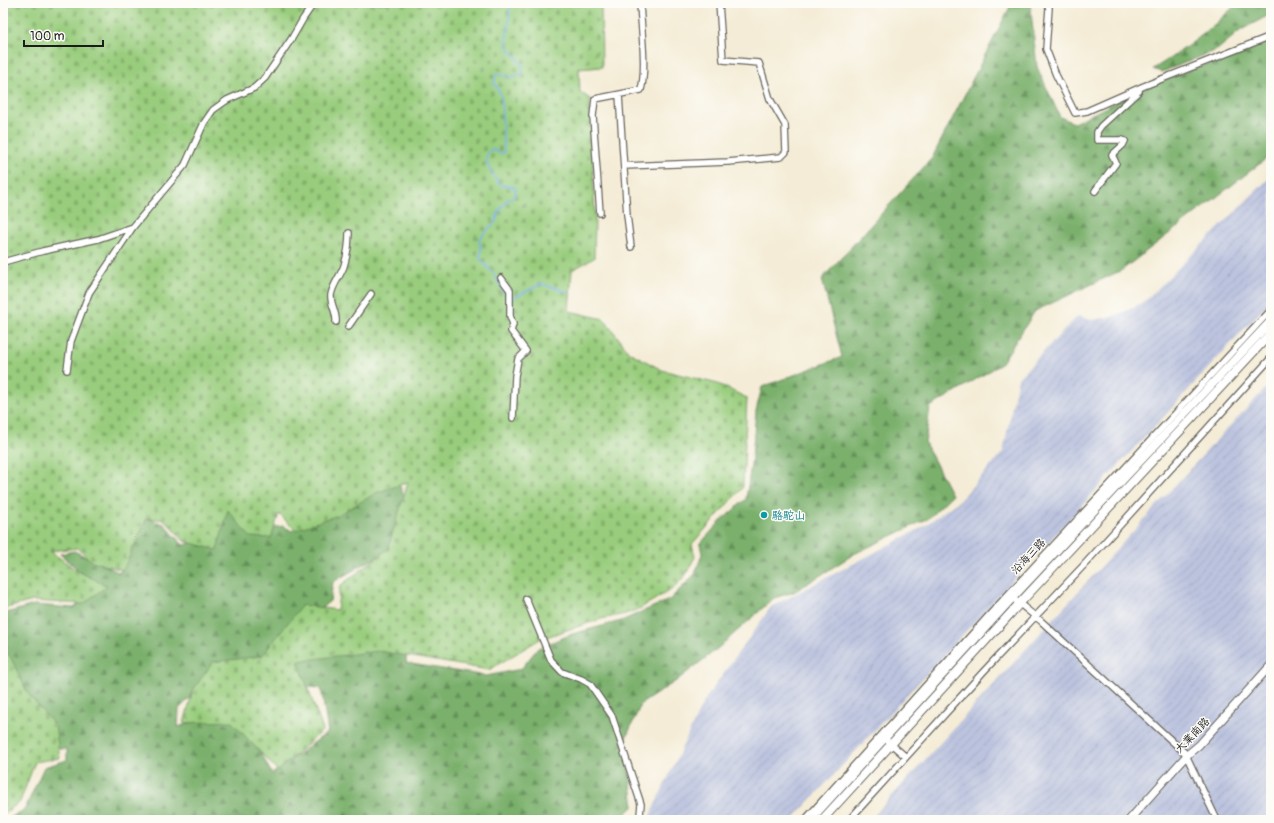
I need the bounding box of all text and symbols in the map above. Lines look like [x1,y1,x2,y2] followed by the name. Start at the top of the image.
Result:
[24,22,103,48] scale bar
[30,29,65,44] text: 100 m
[772,509,805,522] place label: 駱駝山
[759,510,769,520] marker: 駱駝山
[1009,536,1048,577] street label: 沿海三路
[1172,715,1212,756] street label: 大業南路

